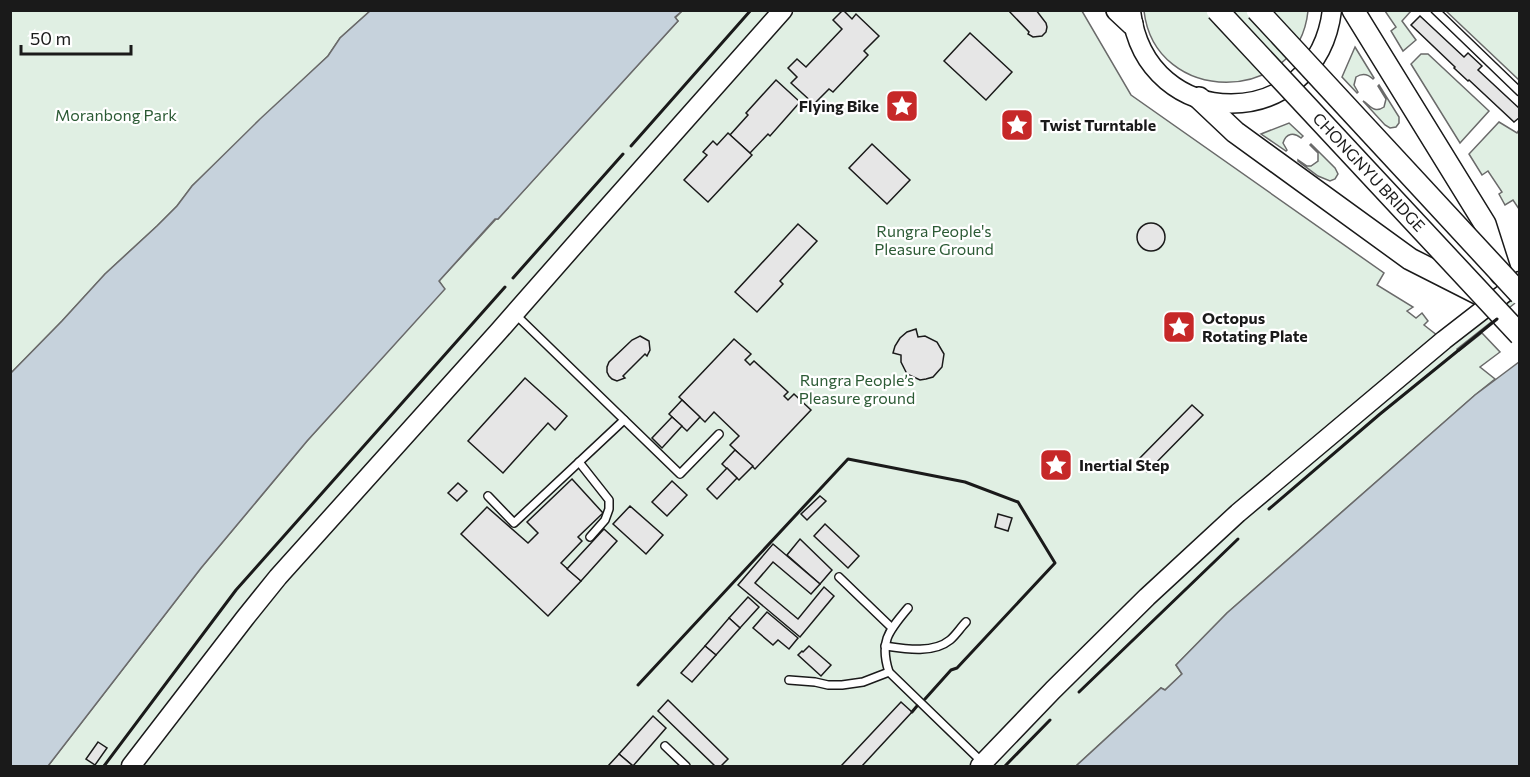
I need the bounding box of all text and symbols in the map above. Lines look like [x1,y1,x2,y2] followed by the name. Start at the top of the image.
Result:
[21,18,130,56] scale bar
[30,27,71,49] text: 50 m
[884,88,920,124] place icon: Flying Bike
[799,96,879,115] place label: Flying Bike
[55,105,177,124] park label: Moranbong Park
[999,107,1035,143] place icon: Twist Turntable
[1309,108,1429,235] street label: CHONGNYU BRIDGE
[1040,115,1156,134] place label: Twist Turntable
[874,221,994,258] park label: Rungra People's Pleasure Ground
[1202,308,1308,345] place label: Octopus Rotating Plate
[1161,309,1197,345] place icon: Octopus Rotating Plate
[799,370,915,407] park label: Rungra People’s Pleasure ground
[1038,447,1074,483] place icon: Inertial Step
[1079,455,1169,474] place label: Inertial Step

